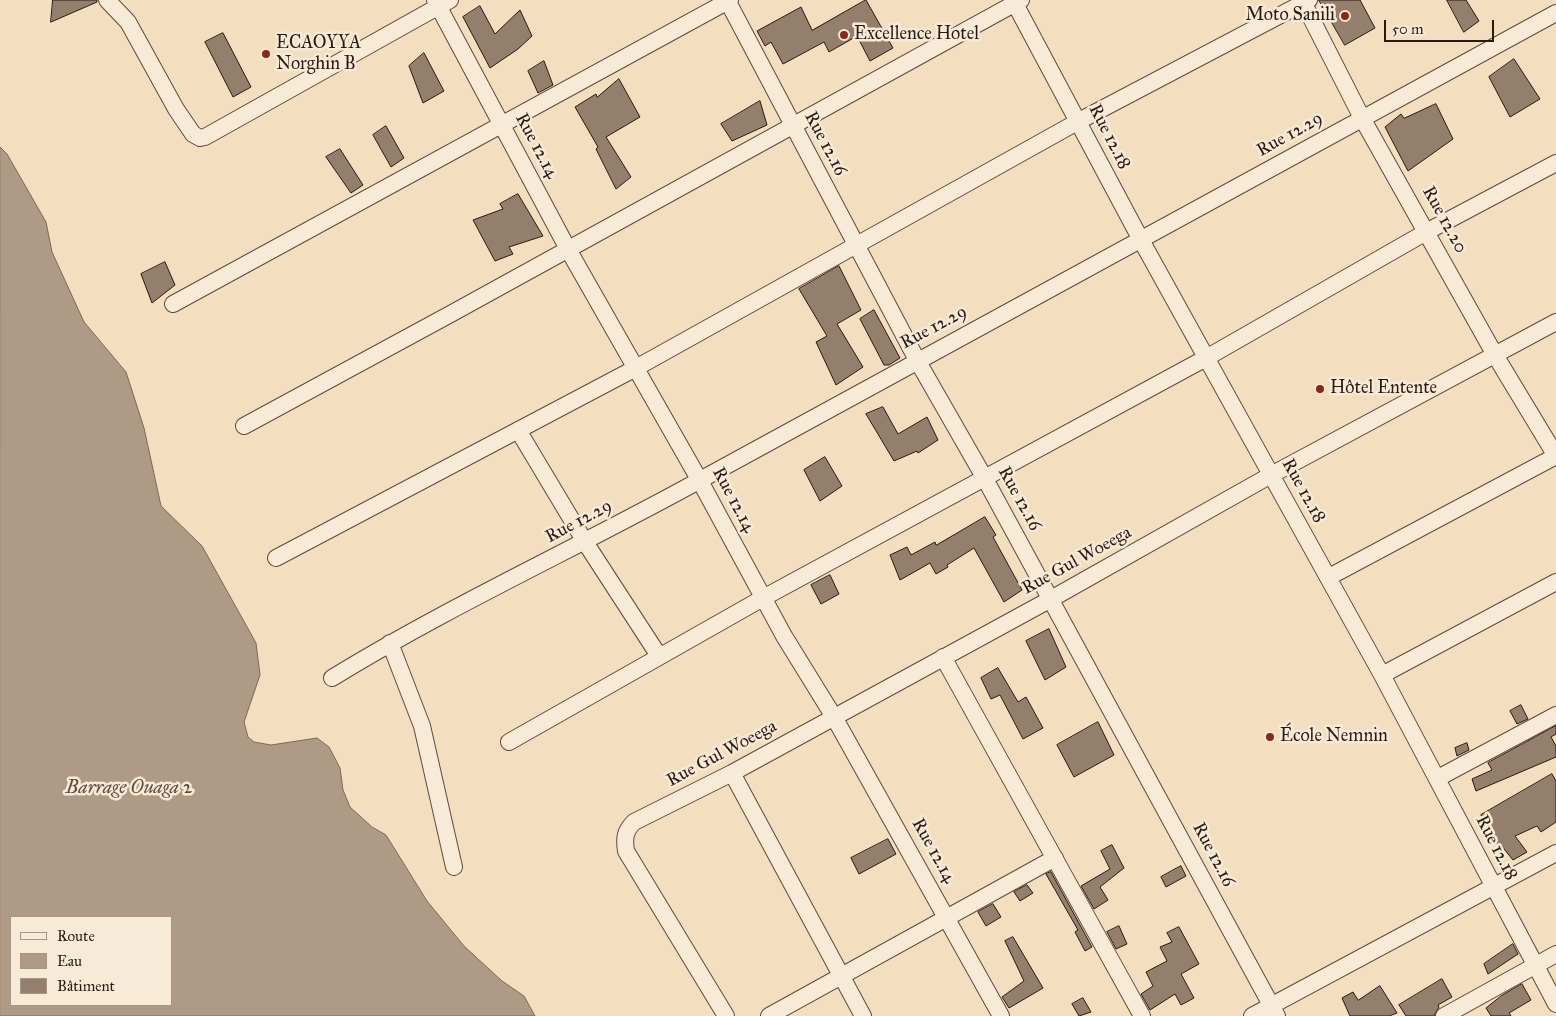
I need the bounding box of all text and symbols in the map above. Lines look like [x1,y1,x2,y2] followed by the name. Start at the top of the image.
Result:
[1246,5,1335,27] place label: Moto Sanili
[1339,10,1351,22] marker: Moto Sanili
[1386,10,1496,42] scale bar
[1392,20,1424,38] text: 50 m
[854,24,979,46] place label: Excellence Hotel
[838,29,850,41] marker: Excellence Hotel
[276,33,361,76] place label: ECAOYYA Norghin B
[260,48,272,60] marker: ECAOYYA Norghin B
[1083,101,1135,173] street label: Rue 12.18
[799,108,851,180] street label: Rue 12.16
[1253,108,1327,162] street label: Rue 12.29
[510,110,562,182] street label: Rue 12.14
[1417,183,1471,257] street label: Rue 12.20
[897,302,971,354] street label: Rue 12.29
[1330,378,1437,400] place label: Hôtel Entente
[1314,383,1326,395] marker: Hôtel Entente
[1277,455,1329,527] street label: Rue 12.18
[993,463,1045,535] street label: Rue 12.16
[707,464,759,536] street label: Rue 12.14
[542,496,616,548] street label: Rue 12.29
[1019,522,1135,600] street label: Rue Gul Woeega
[663,716,781,792] street label: Rue Gul Woeega
[1280,726,1388,748] place label: École Nemnin
[1264,731,1276,743] marker: École Nemnin
[66,777,192,799] water label: Barrage Ouaga 2
[1470,812,1522,884] street label: Rue 12.18
[906,815,960,887] street label: Rue 12.14
[1187,819,1239,891] street label: Rue 12.16
[10,916,172,1006] legend
[57,927,95,945] text: Route
[57,952,82,970] text: Eau
[57,977,115,995] text: Bâtiment

